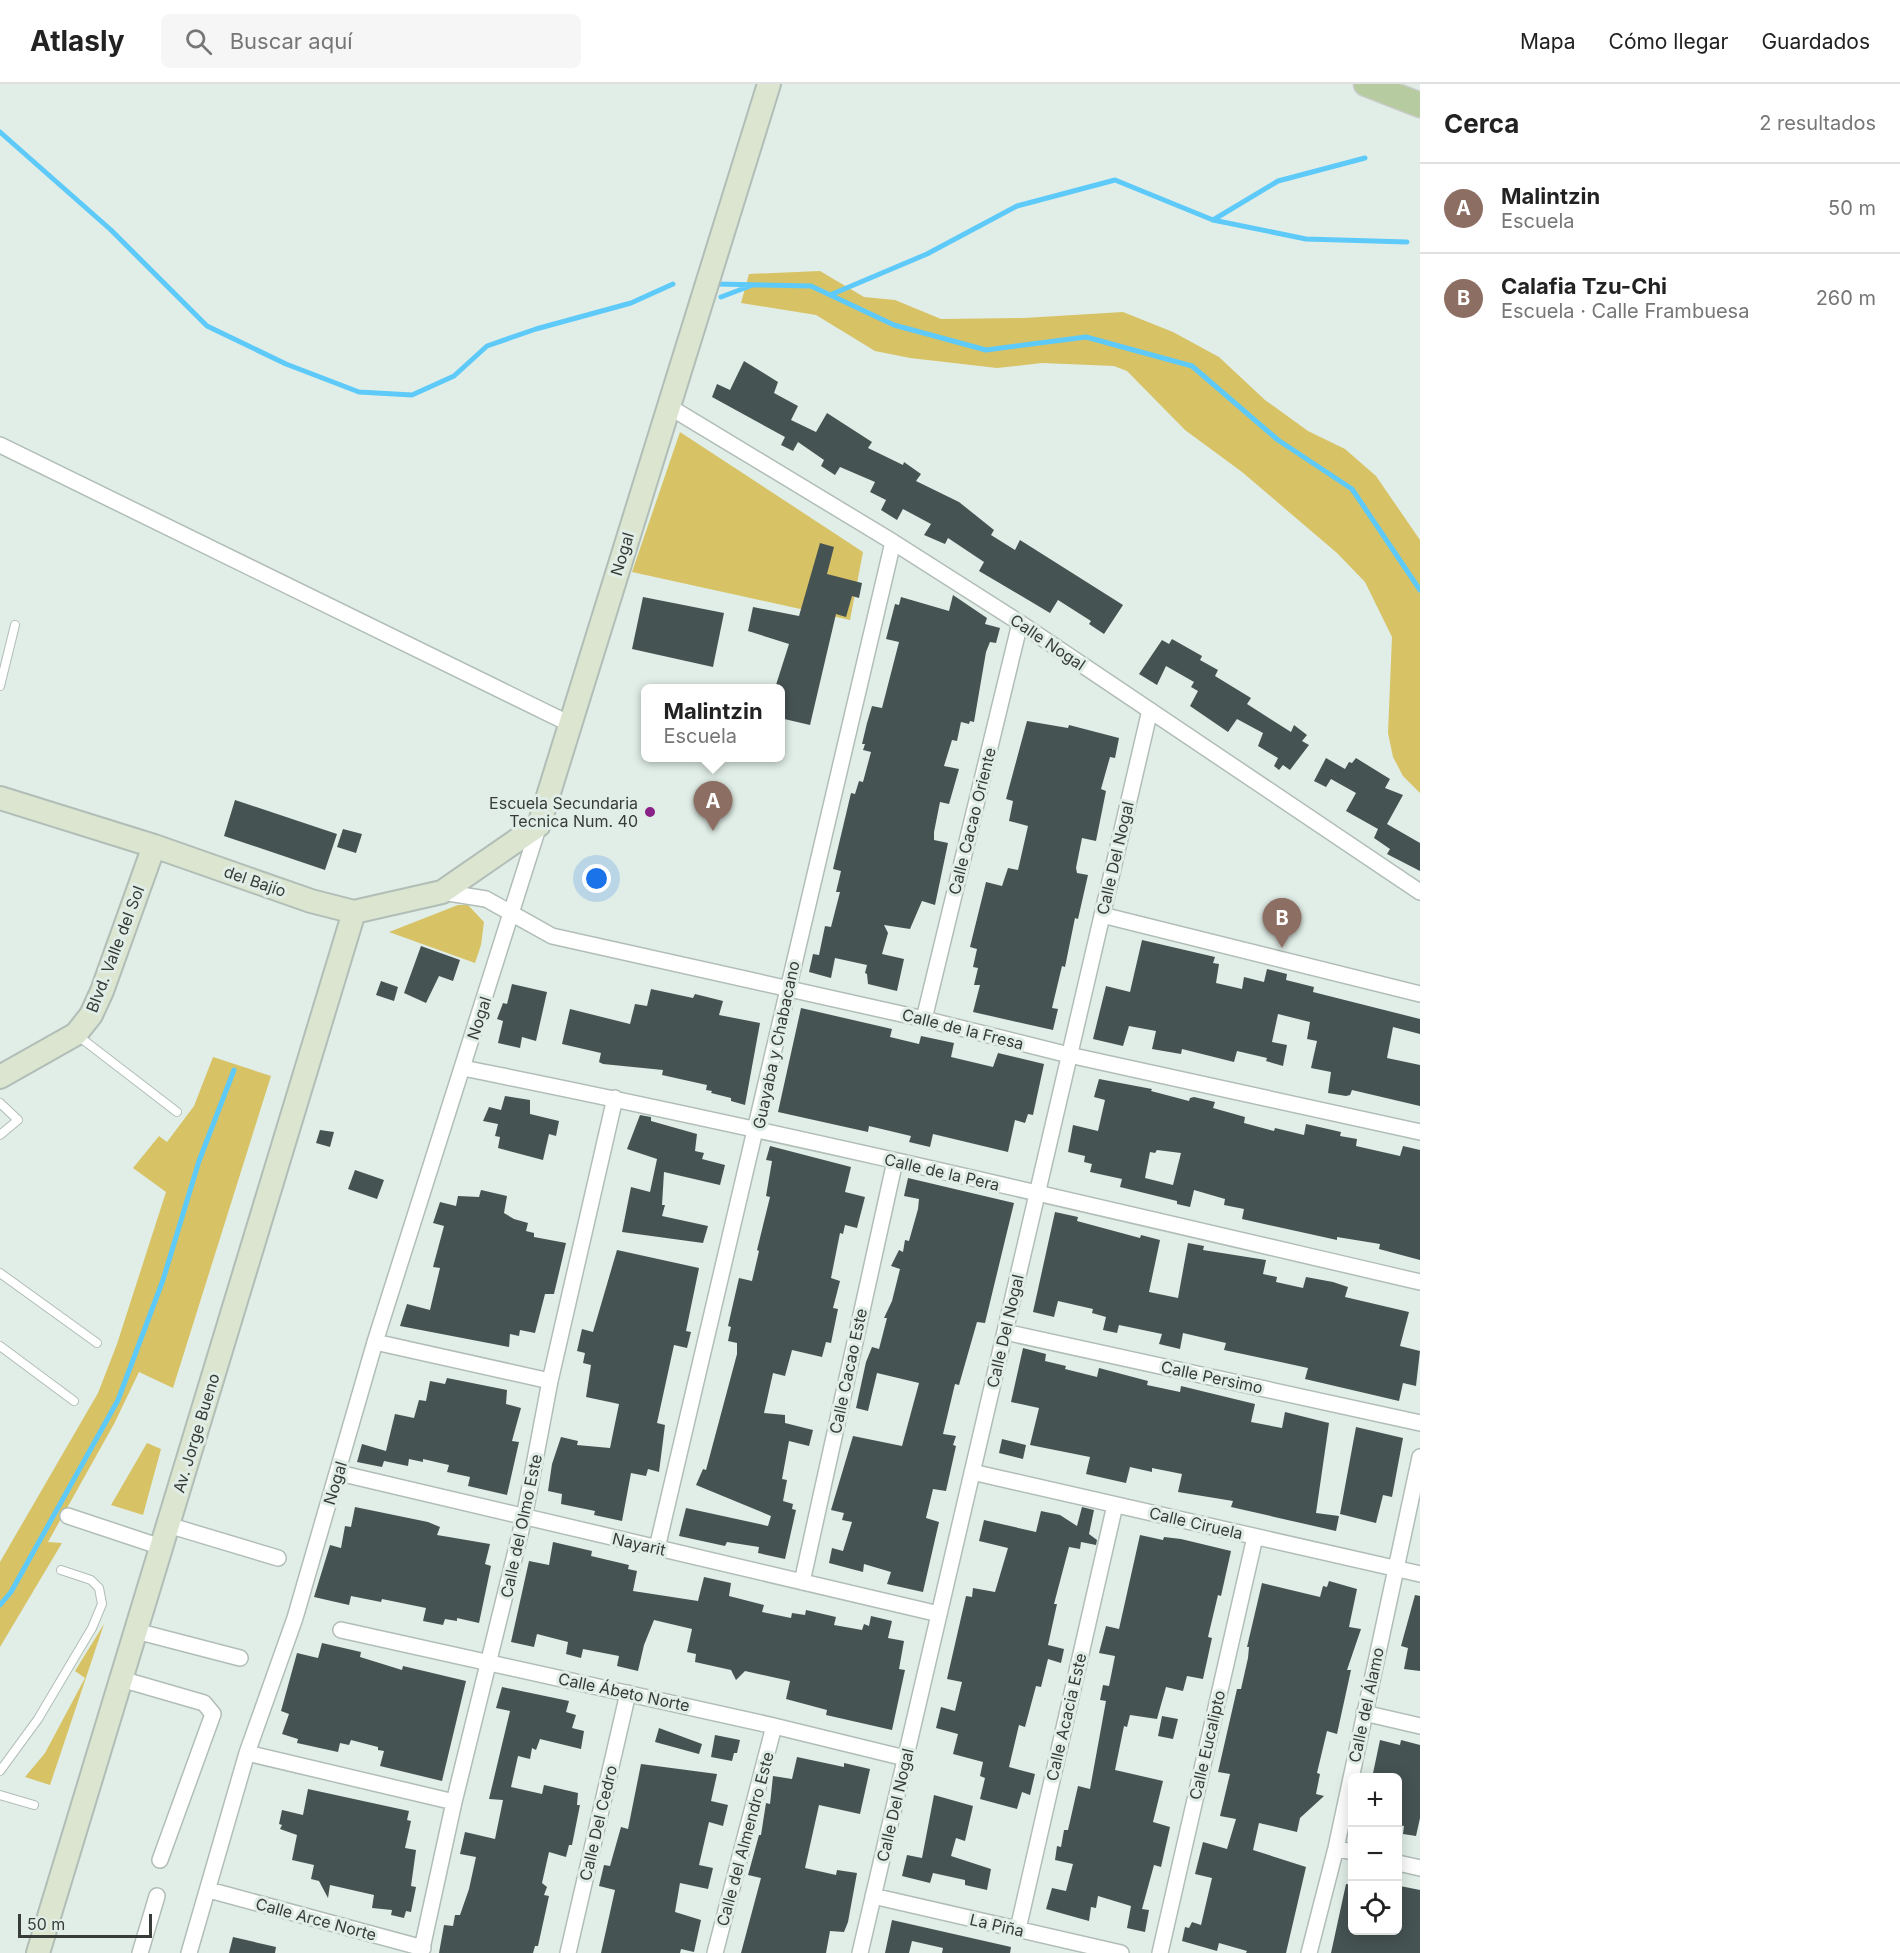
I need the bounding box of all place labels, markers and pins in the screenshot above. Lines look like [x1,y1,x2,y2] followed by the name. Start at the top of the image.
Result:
[694,782,732,831] pin: A
[489,793,638,831] place label: Escuela Secundaria Tecnica Num. 40
[643,805,657,819] marker: Escuela Secundaria Tecnica Num. 40
[1262,898,1302,948] pin: B

